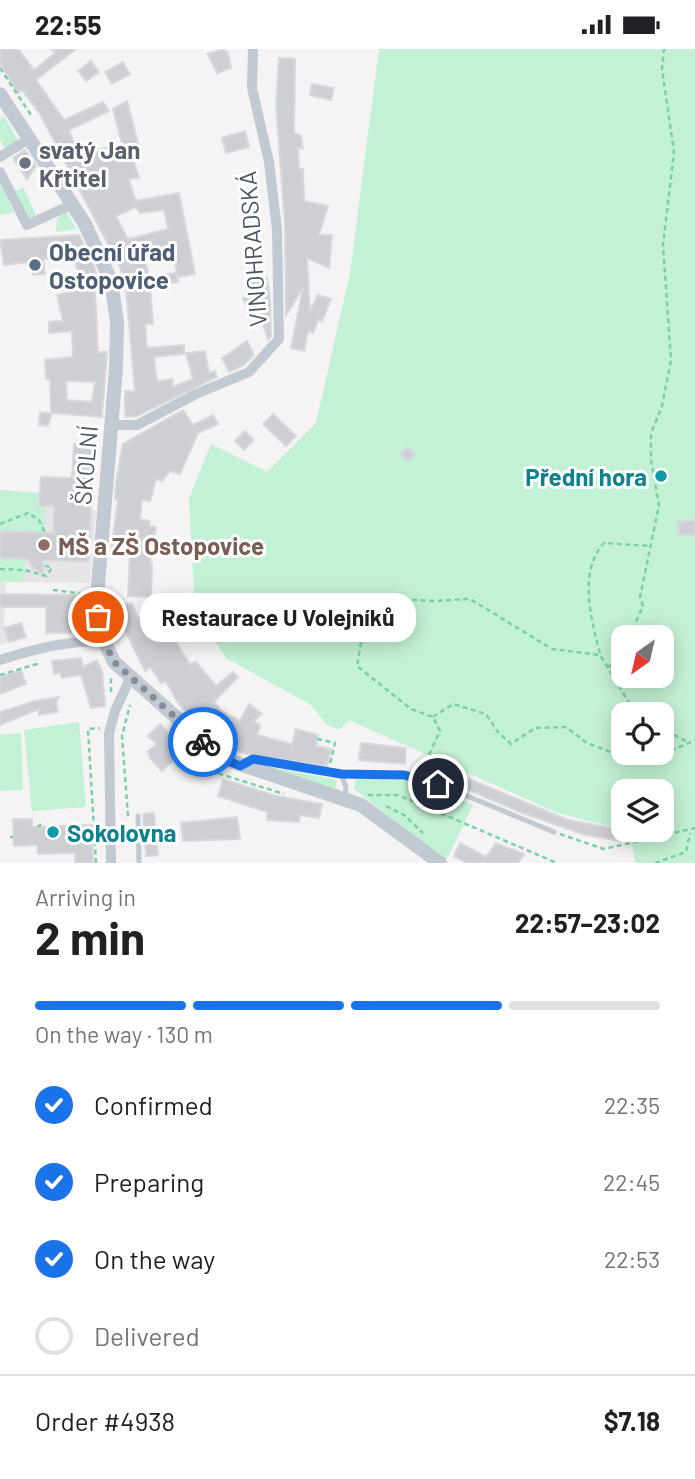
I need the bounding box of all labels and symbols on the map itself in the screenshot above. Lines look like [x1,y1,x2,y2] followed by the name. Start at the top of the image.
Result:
[39,135,140,192] place label: svatý Jan Křtitel
[17,155,33,171] marker: svatý Jan Křtitel
[232,170,272,328] street label: VINOHRADSKÁ
[49,237,175,294] place label: Obecní úřad Ostopovice
[27,257,43,273] marker: Obecní úřad Ostopovice
[67,424,103,506] street label: ŠKOLNÍ
[525,462,647,491] place label: Přední hora
[653,468,669,484] marker: Přední hora
[58,531,264,560] place label: MŠ a ZŠ Ostopovice
[36,537,52,553] marker: MŠ a ZŠ Ostopovice
[68,587,128,647] pin
[140,593,416,641] callout: Restaurace U Volejníků
[611,625,674,688] north arrow
[168,707,238,777] courier
[408,754,468,814] pin
[67,818,177,847] place label: Sokolovna
[45,824,61,840] marker: Sokolovna

